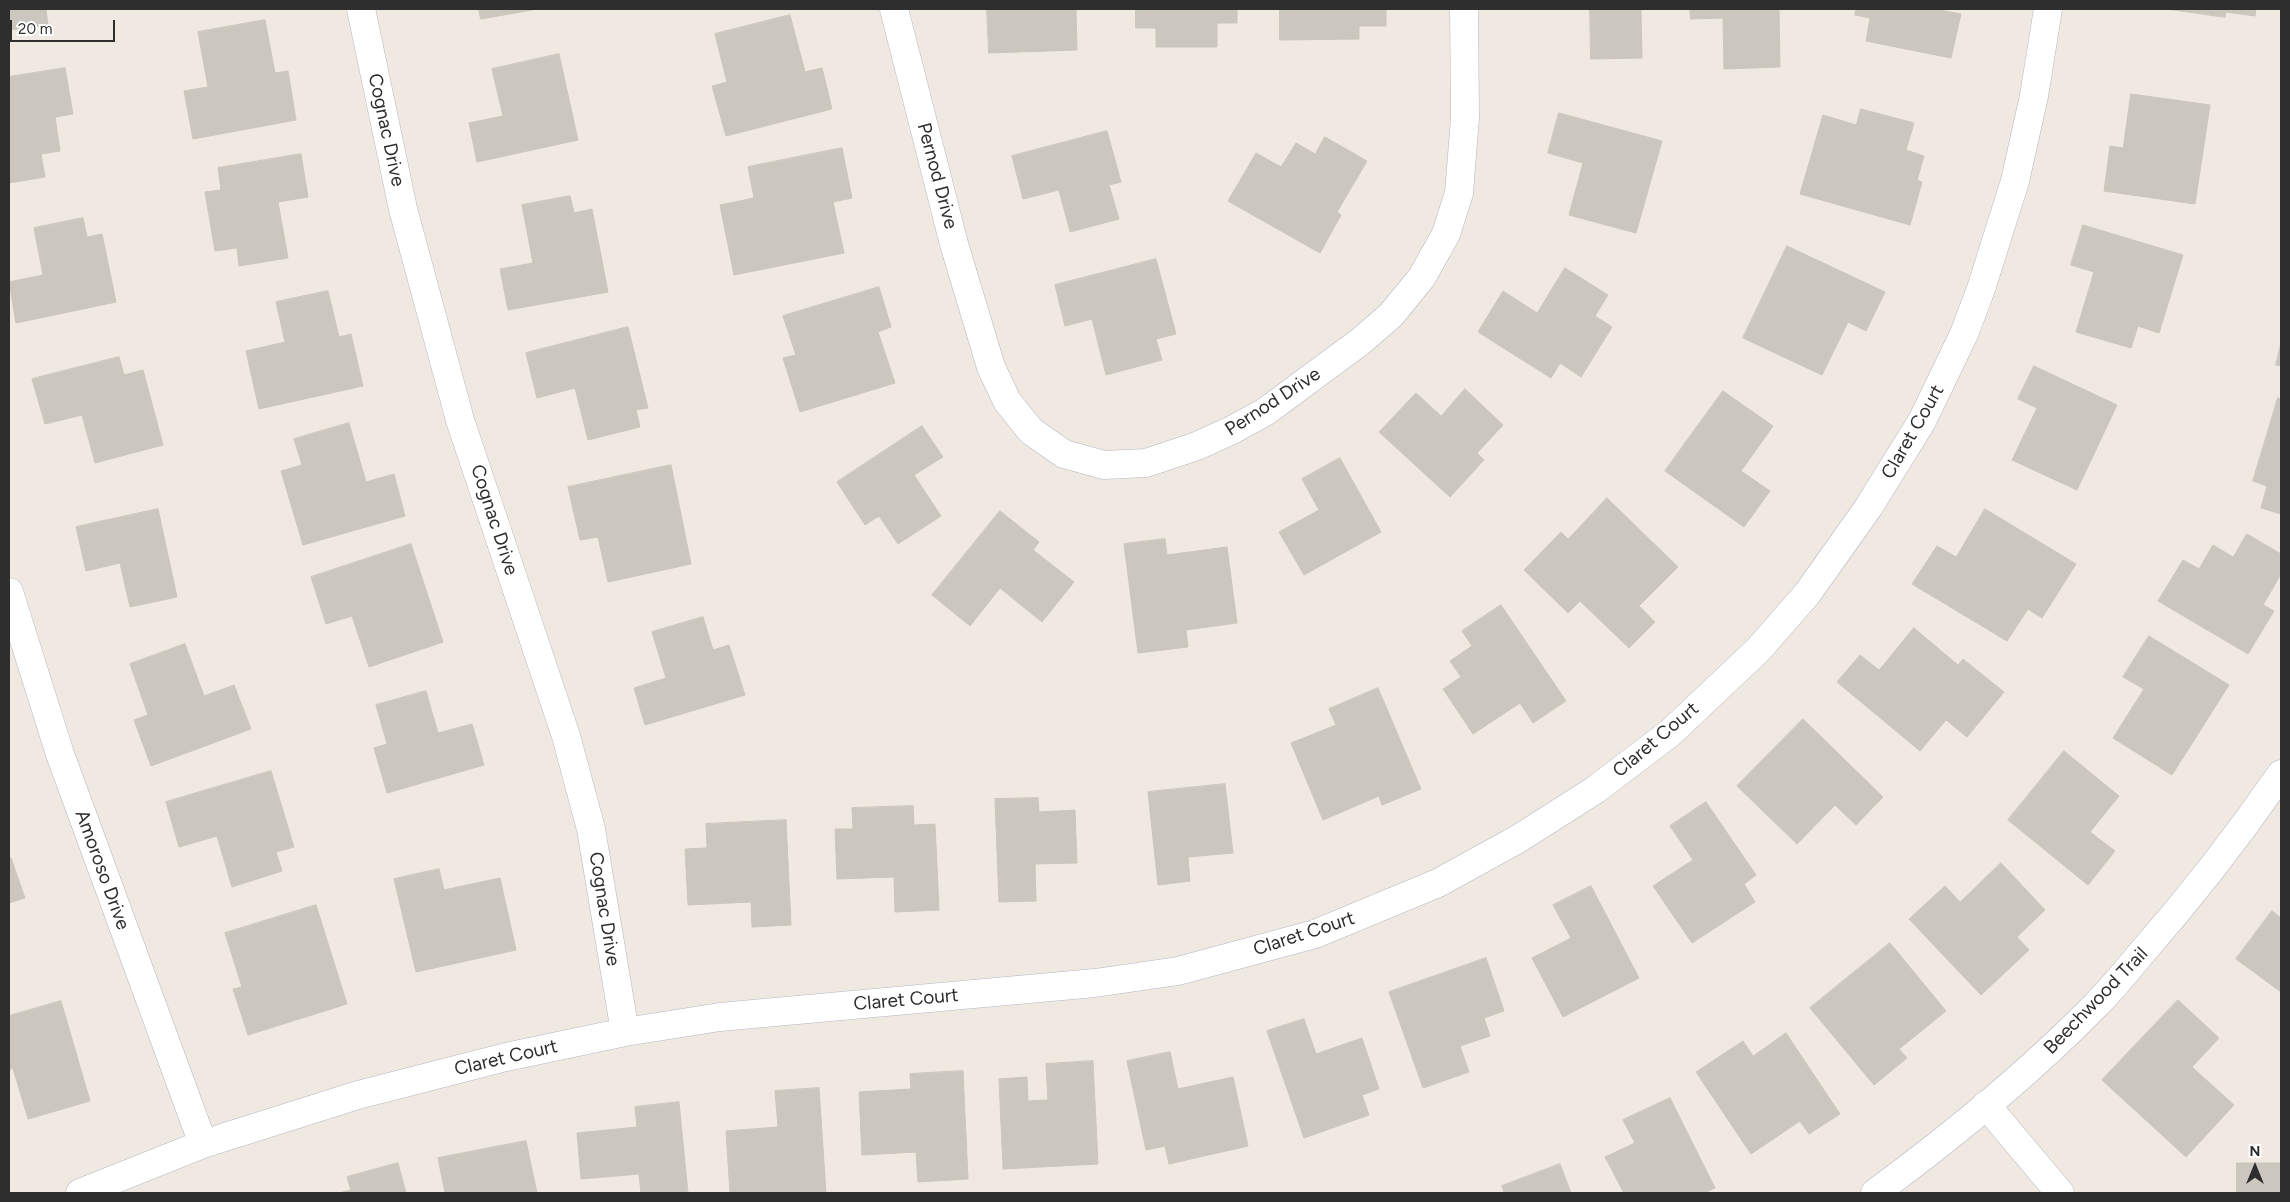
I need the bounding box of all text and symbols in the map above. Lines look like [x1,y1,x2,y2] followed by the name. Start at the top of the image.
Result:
[12,10,118,42] scale bar
[18,20,52,38] text: 20 m
[363,71,409,189] street label: Cognac Drive
[912,120,962,232] street label: Pernod Drive
[1221,363,1325,441] street label: Pernod Drive
[1877,381,1949,483] street label: Claret Court
[465,462,523,578] street label: Cognac Drive
[1608,697,1704,783] street label: Claret Court
[70,807,134,933] street label: Amoroso Drive
[584,850,624,968] street label: Cognac Drive
[1250,907,1358,961] street label: Claret Court
[2039,943,2153,1059] street label: Beechwood Trail
[853,984,959,1016] street label: Claret Court
[452,1035,560,1081] street label: Claret Court
[2230,1142,2280,1192] north arrow
[2250,1143,2260,1160] text: N

